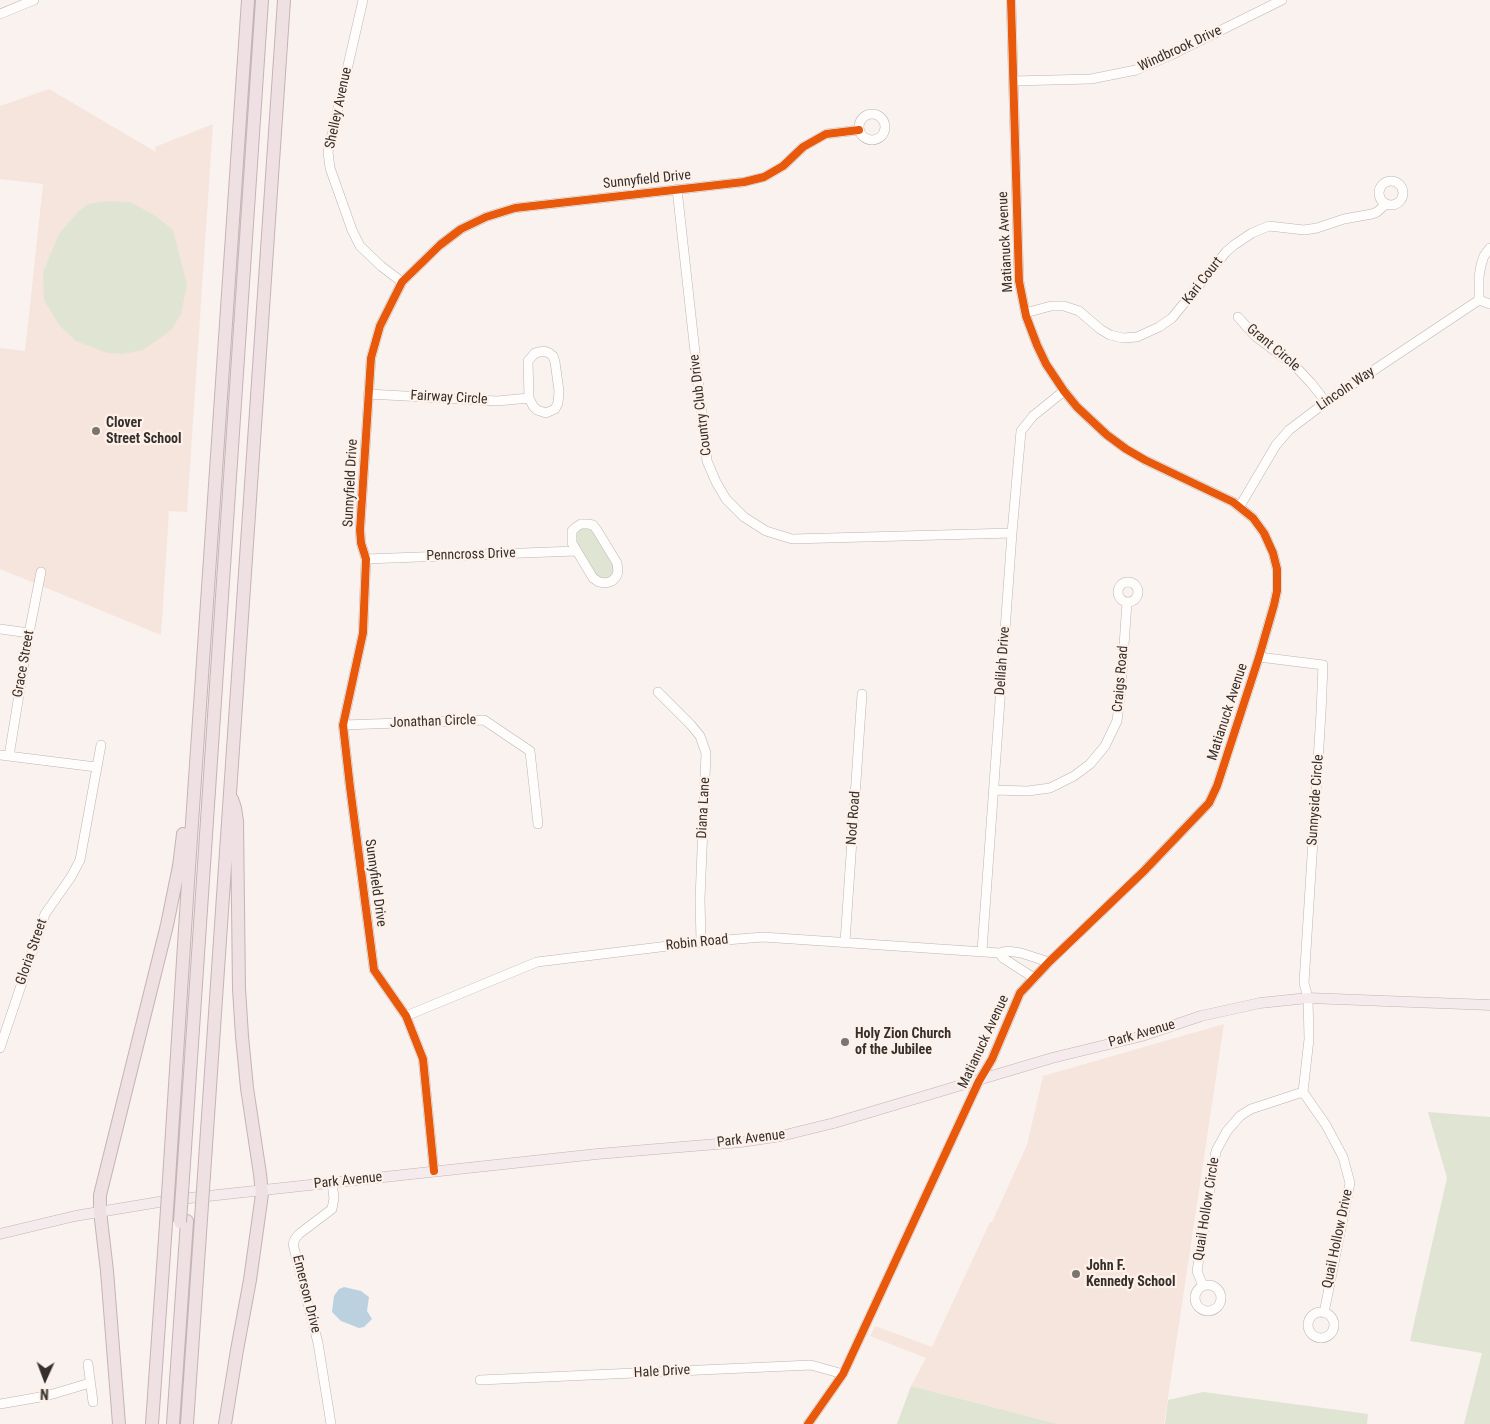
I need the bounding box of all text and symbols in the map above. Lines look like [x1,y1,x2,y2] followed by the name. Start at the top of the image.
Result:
[1136,22,1224,76] street label: Windbrook Drive
[322,66,356,150] street label: Shelley Avenue
[602,167,692,193] street label: Sunnyfield Drive
[995,191,1017,293] street label: Matianuck Avenue
[1179,254,1227,308] street label: Kari Court
[1243,321,1303,375] street label: Grant Circle
[686,353,716,457] street label: Country Club Drive
[1314,364,1378,414] street label: Lincoln Way
[410,388,488,408] street label: Fairway Circle
[106,415,182,448] place label: Clover Street School
[90,425,102,437] marker: Clover Street School
[340,439,362,527] street label: Sunnyfield Drive
[426,545,516,565] street label: Penncross Drive
[992,626,1014,696] street label: Delilah Drive
[10,629,38,699] street label: Grace Street
[1110,645,1132,713] street label: Craigs Road
[1204,661,1252,763] street label: Matianuck Avenue
[390,712,476,732] street label: Jonathan Circle
[1304,754,1328,846] street label: Sunnyside Circle
[694,777,714,839] street label: Diana Lane
[844,790,864,846] street label: Nod Road
[361,838,389,928] street label: Sunnyfield Drive
[13,917,51,987] street label: Gloria Street
[665,931,729,955] street label: Robin Road
[955,993,1013,1091] street label: Matianuck Avenue
[1107,1016,1177,1052] street label: Park Avenue
[855,1026,951,1058] place label: Holy Zion Church of the Jubilee
[839,1036,851,1048] marker: Holy Zion Church of the Jubilee
[716,1126,786,1152] street label: Park Avenue
[1191,1156,1223,1262] street label: Quail Hollow Circle
[313,1169,383,1193] street label: Park Avenue
[1319,1188,1357,1290] street label: Quail Hollow Drive
[288,1253,324,1335] street label: Emerson Drive
[1086,1258,1175,1290] place label: John F. Kennedy School
[1070,1268,1082,1280] marker: John F. Kennedy School
[20,1354,70,1404] north arrow
[633,1362,691,1382] street label: Hale Drive
[40,1386,49,1402] text: N

